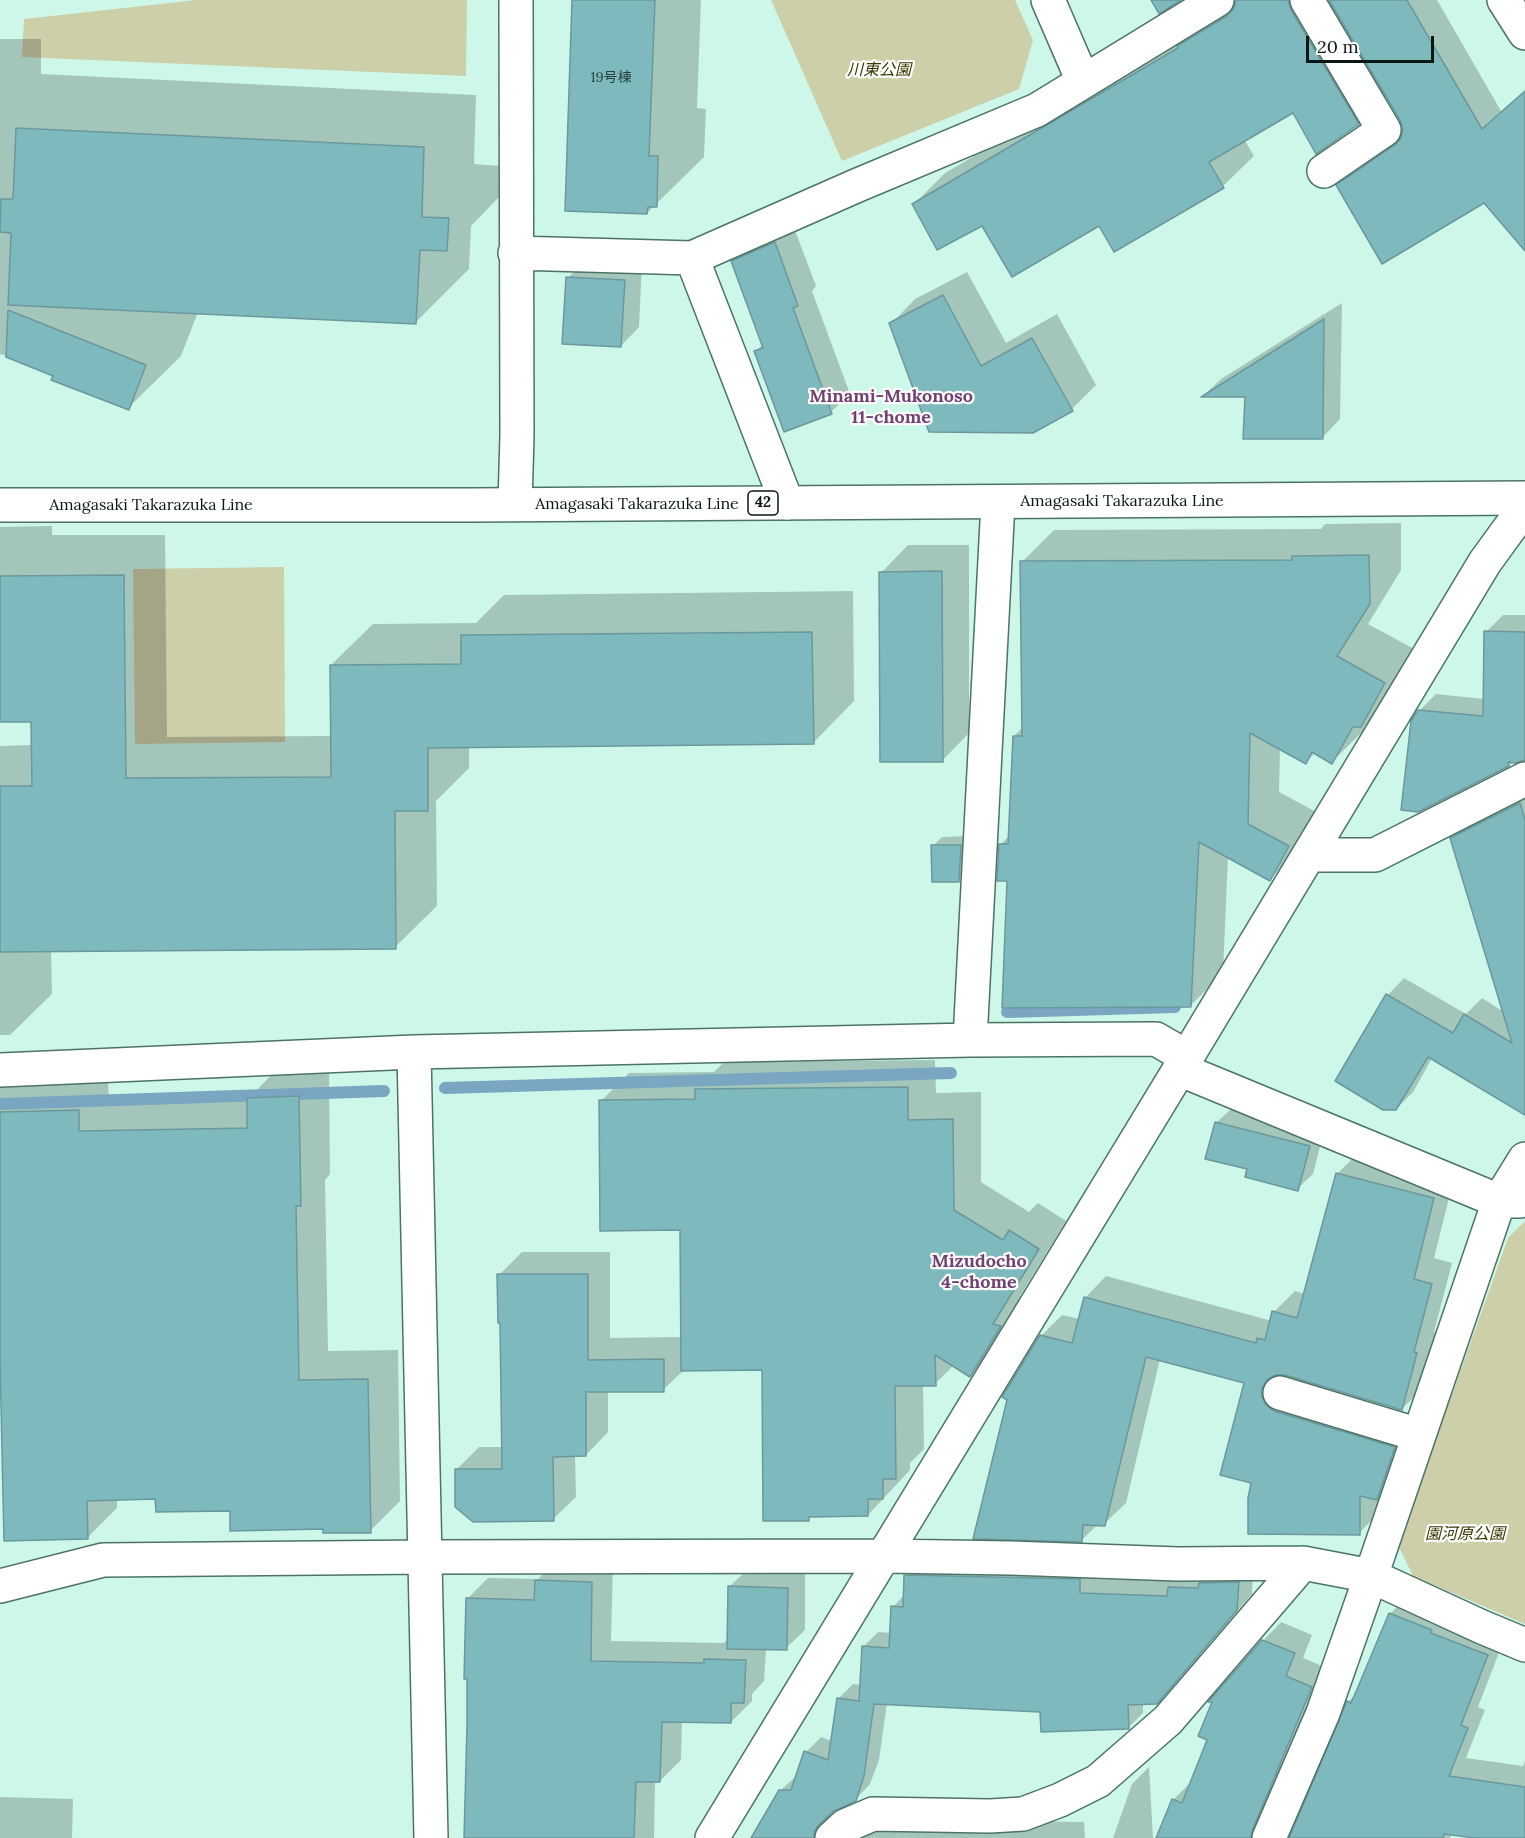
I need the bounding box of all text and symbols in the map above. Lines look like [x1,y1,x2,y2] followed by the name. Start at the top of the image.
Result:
[1309,24,1436,62] scale bar
[1317,35,1359,58] text: 20 m
[847,60,911,80] park label: 川東公園
[590,70,632,86] house number: 19号棟
[809,386,973,428] district label: Minami-Mukonoso 11-chome
[748,491,778,515] road number: 42
[1020,491,1224,511] street label: Amagasaki Takarazuka Line
[535,494,739,514] street label: Amagasaki Takarazuka Line
[49,495,253,515] street label: Amagasaki Takarazuka Line
[931,1251,1027,1294] district label: Mizudocho 4-chome
[1425,1524,1505,1544] park label: 園河原公園

